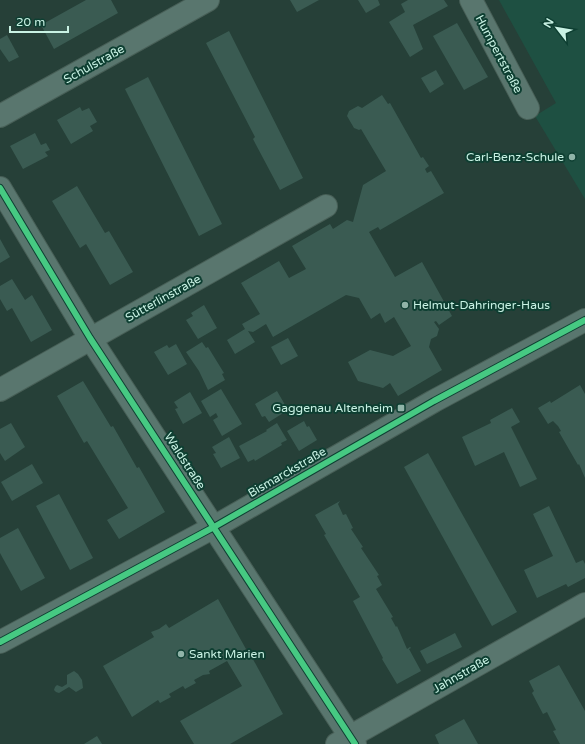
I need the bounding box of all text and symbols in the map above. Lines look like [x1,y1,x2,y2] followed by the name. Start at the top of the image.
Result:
[10,8,68,34] scale bar
[537,8,577,48] north arrow
[473,13,526,96] street label: Humpertstraße
[16,15,45,29] text: 20 m
[541,16,557,30] text: N
[61,42,127,86] street label: Schulstraße
[466,150,564,164] place label: Carl-Benz-Schule
[567,152,577,162] marker: Carl-Benz-Schule
[123,271,203,325] street label: Sütterlinstraße
[413,298,550,312] place label: Helmut-Dahringer-Haus
[400,300,410,310] marker: Helmut-Dahringer-Haus
[272,401,393,415] place label: Gaggenau Altenheim
[396,403,406,413] marker: Gaggenau Altenheim
[162,430,209,492] street label: Waldstraße
[246,444,329,500] street label: Bismarckstraße
[189,647,265,661] place label: Sankt Marien
[176,649,186,659] marker: Sankt Marien
[430,652,492,696] street label: Jahnstraße

